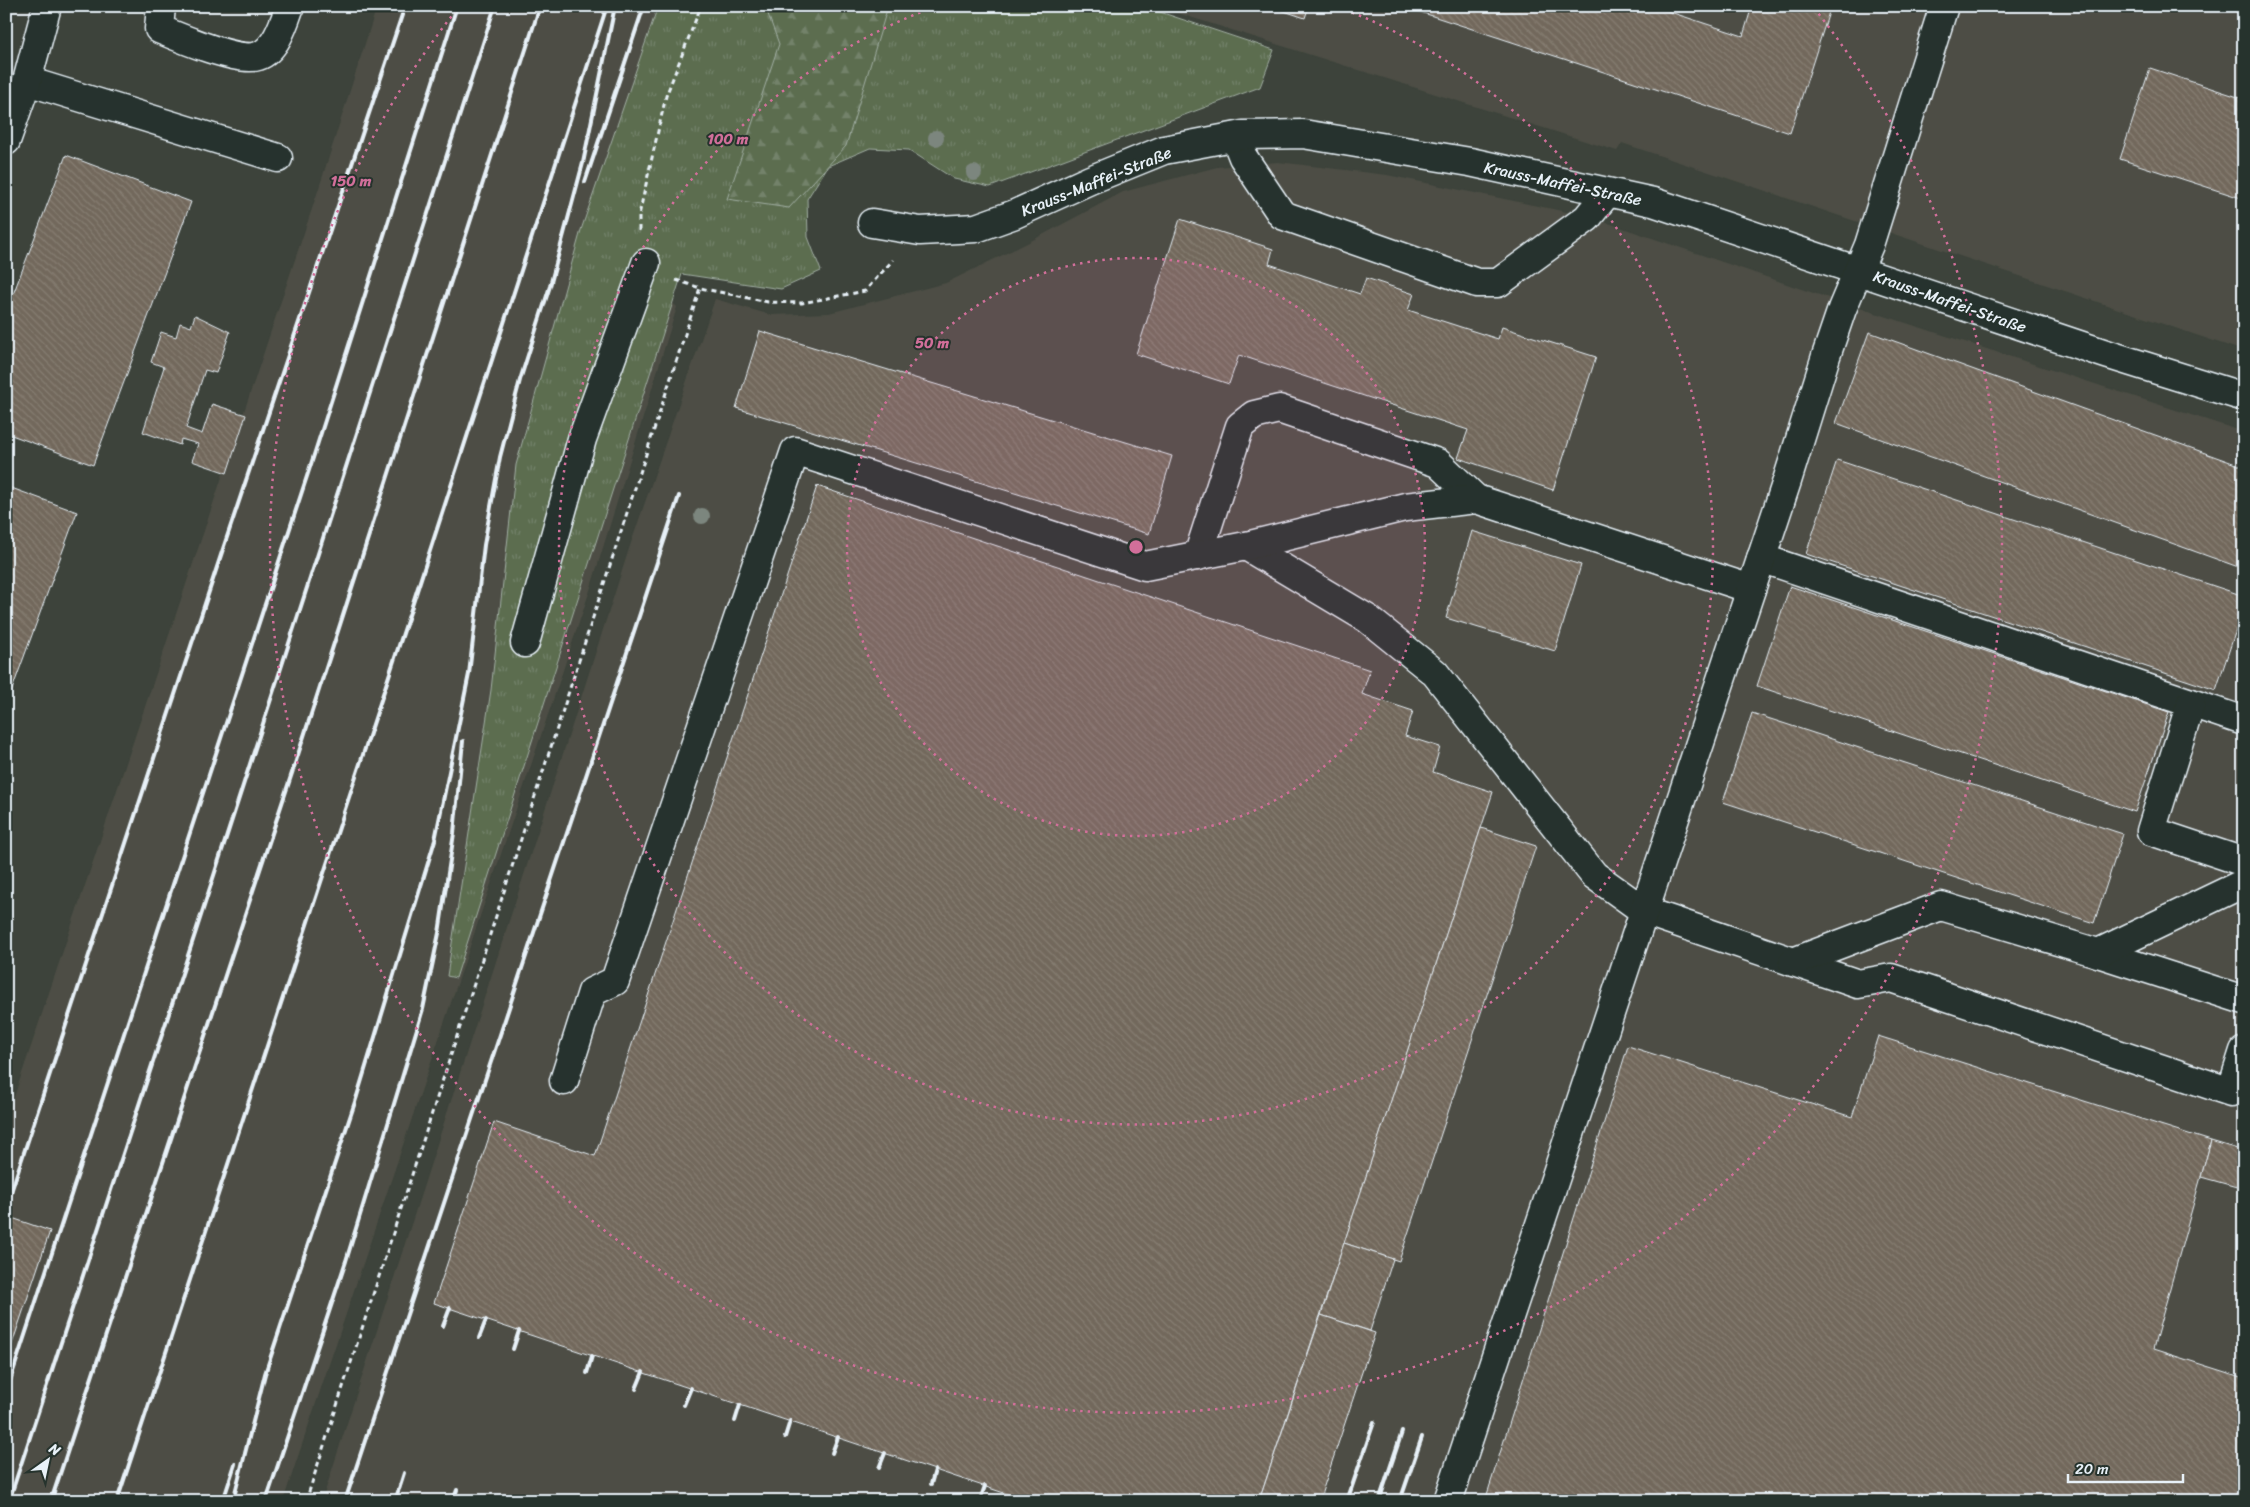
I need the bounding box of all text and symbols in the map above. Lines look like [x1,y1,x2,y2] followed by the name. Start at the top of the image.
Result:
[708,126,749,152] text: 100 m
[1016,138,1176,225] street label: Krauss-Maffei-Straße
[1481,153,1644,214] street label: Krauss-Maffei-Straße
[331,168,372,194] text: 150 m
[1869,262,2030,341] street label: Krauss-Maffei-Straße
[915,330,950,356] text: 50 m
[1127,538,1145,556] centre of rings
[22,1434,72,1484] north arrow
[43,1436,66,1463] text: N
[2068,1452,2182,1484] scale bar
[2075,1456,2109,1482] text: 20 m

